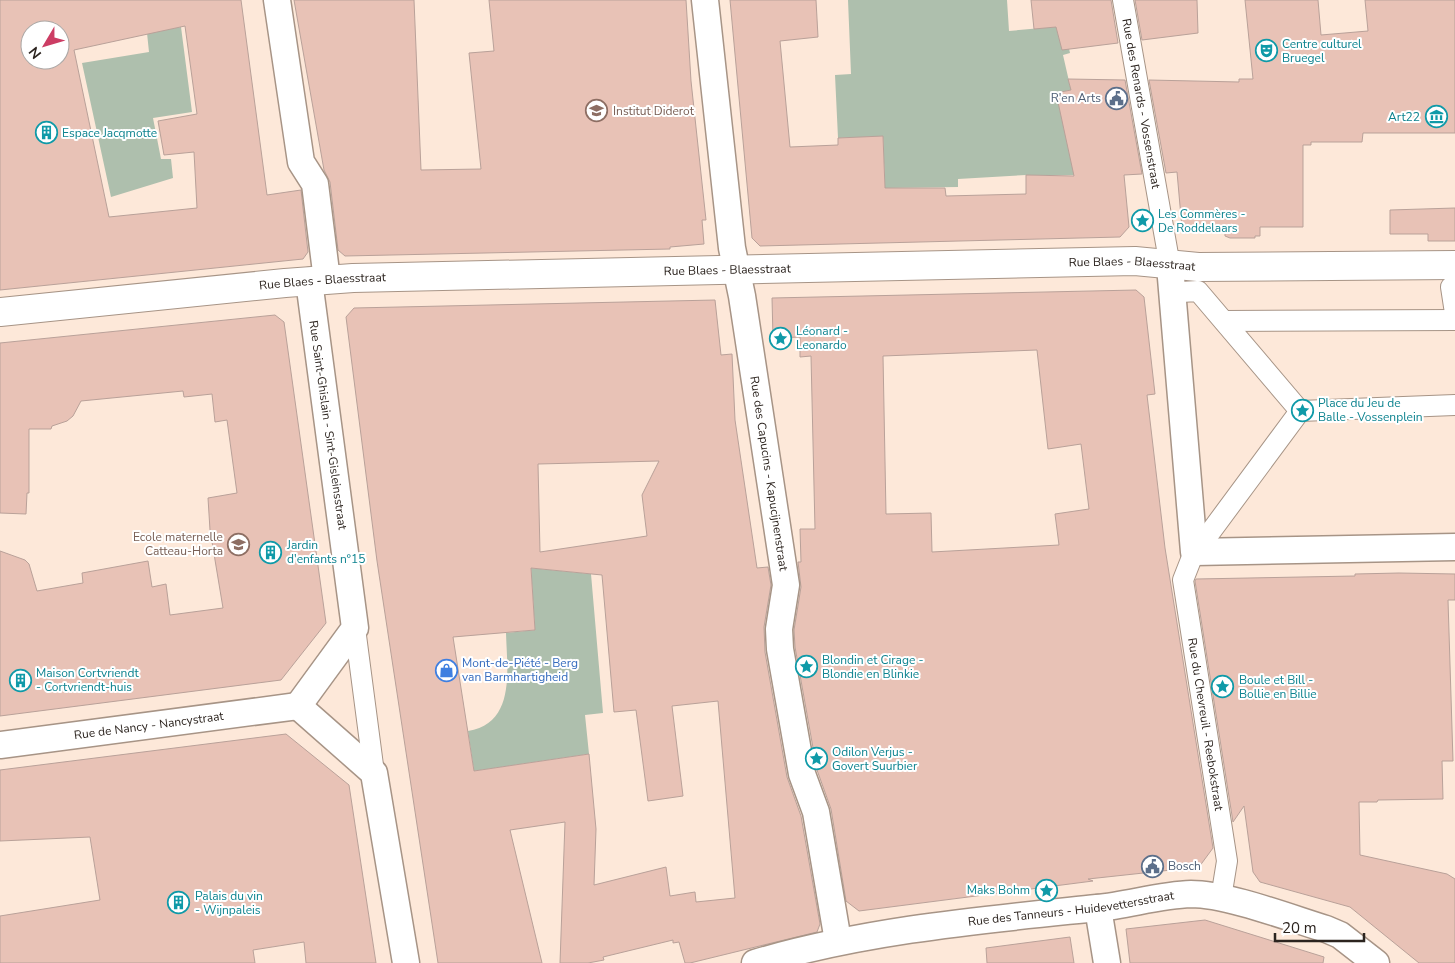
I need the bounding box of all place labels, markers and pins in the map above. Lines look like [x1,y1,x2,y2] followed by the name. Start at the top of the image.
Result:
[1282,36,1362,66] place label: Centre culturel Bruegel
[1254,39,1278,63] theatre icon: Centre culturel Bruegel
[1105,86,1129,110] public building icon: R'en Arts
[1051,90,1101,106] place label: R'en Arts
[585,99,609,123] school or university icon: Institut Diderot
[613,103,695,119] place label: Institut Diderot
[1424,105,1448,129] museum icon: Art22
[1388,109,1420,125] place label: Art22
[34,121,58,145] building icon: Espace Jacqmotte
[62,125,157,141] place label: Espace Jacqmotte
[1158,206,1246,236] place label: Les Commères - De Roddelaars
[1130,209,1154,233] place icon: Les Commères - De Roddelaars
[796,323,848,353] place label: Léonard - Leonardo
[768,326,792,350] place icon: Léonard - Leonardo
[1318,395,1423,425] place label: Place du Jeu de Balle - Vossenplein
[1290,398,1314,422] place icon: Place du Jeu de Balle - Vossenplein
[133,529,223,559] place label: Ecole maternelle Catteau-Horta
[227,532,251,556] school or university icon: Ecole maternelle Catteau-Horta
[286,537,365,567] place label: Jardin d'enfants n°15
[259,540,283,564] building icon: Jardin d'enfants n°15
[822,652,923,682] place label: Blondin et Cirage - Blondie en Blinkie
[462,655,578,685] place label: Mont-de-Piété - Berg van Barmhartigheid
[794,655,818,679] place icon: Blondin et Cirage - Blondie en Blinkie
[434,658,458,682] shop icon: Mont-de-Piété - Berg van Barmhartigheid
[36,665,139,695] place label: Maison Cortvriendt - Cortvriendt-huis
[8,668,32,692] building icon: Maison Cortvriendt - Cortvriendt-huis
[1239,672,1317,702] place label: Boule et Bill - Bollie en Billie
[1211,675,1235,699] place icon: Boule et Bill - Bollie en Billie
[832,744,918,774] place label: Odilon Verjus - Govert Suurbier
[804,747,828,771] place icon: Odilon Verjus - Govert Suurbier
[1140,854,1164,878] public building icon: Bosch
[1168,858,1201,874] place label: Bosch
[1034,878,1058,902] place icon: Maks Bohm
[967,882,1030,898] place label: Maks Bohm
[195,888,263,918] place label: Palais du vin - Wijnpaleis
[167,891,191,915] building icon: Palais du vin - Wijnpaleis

